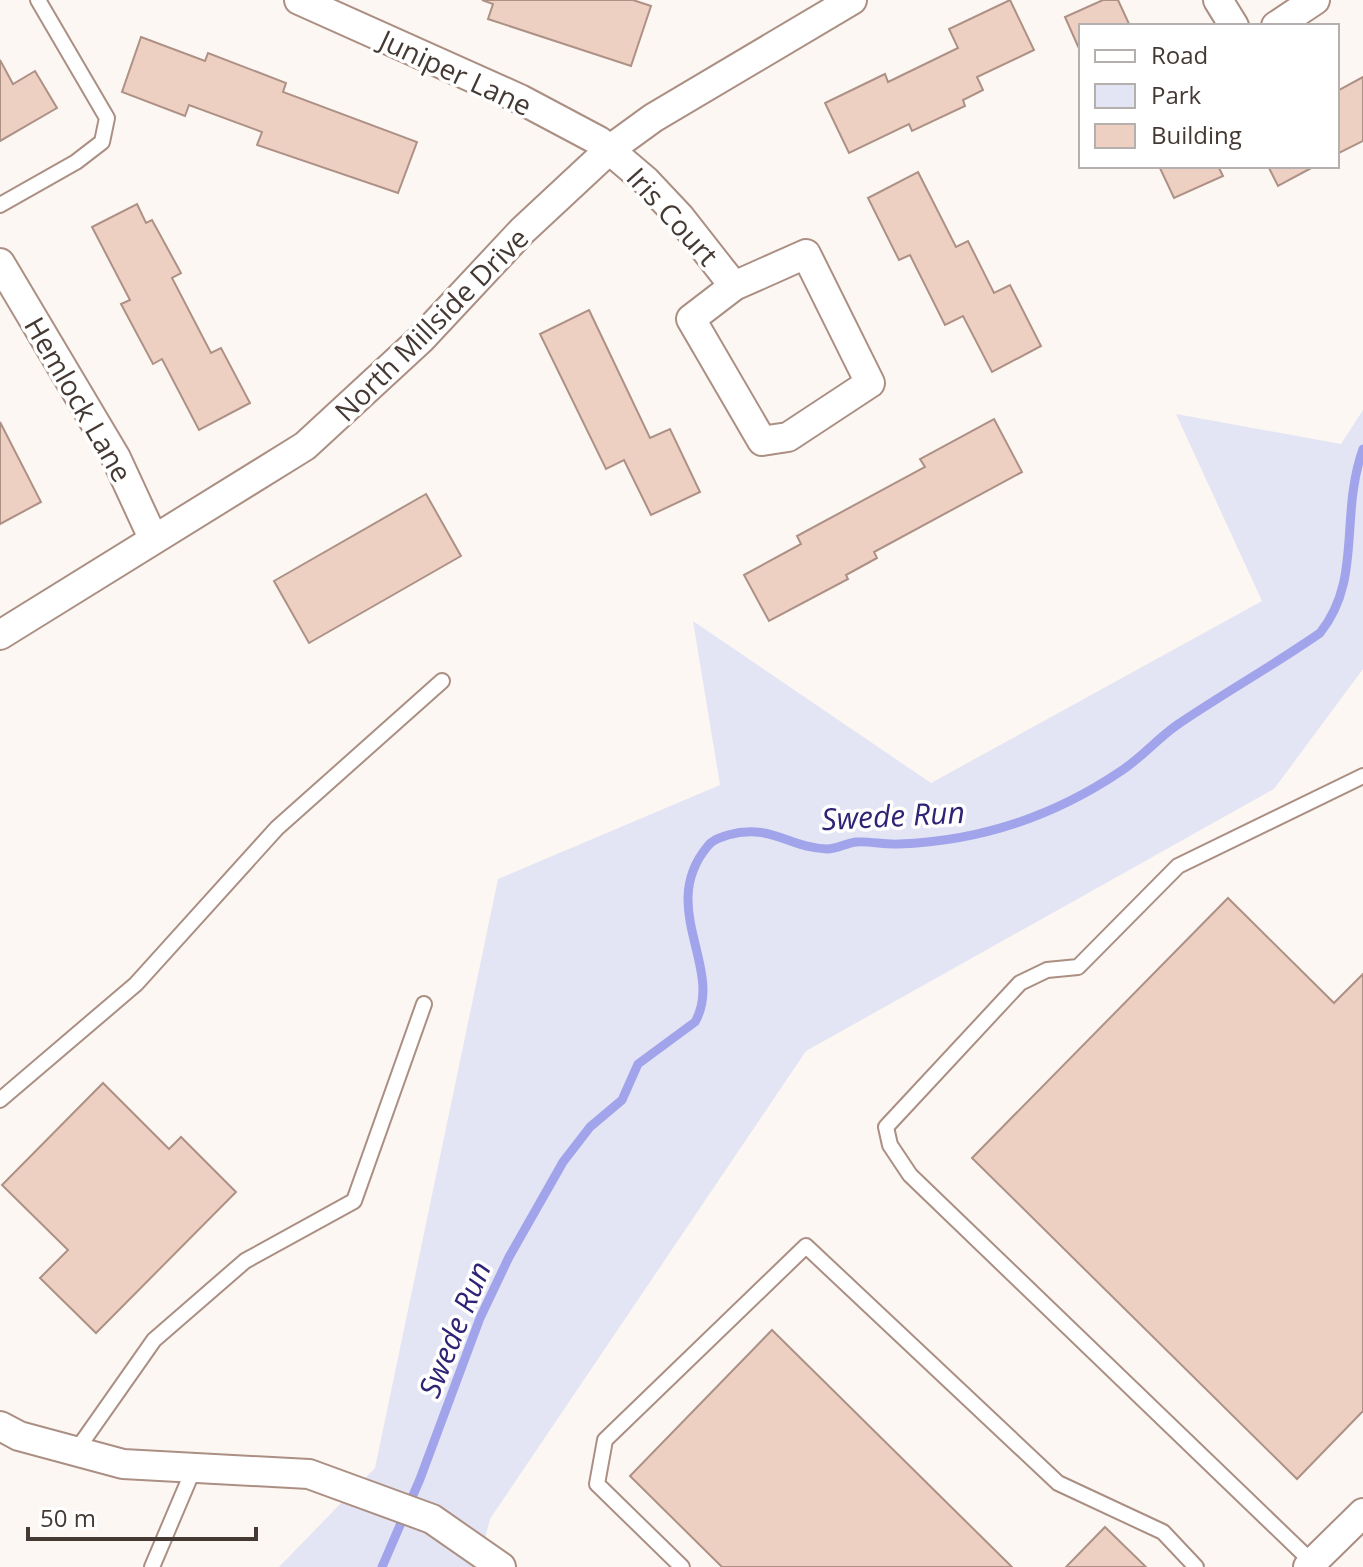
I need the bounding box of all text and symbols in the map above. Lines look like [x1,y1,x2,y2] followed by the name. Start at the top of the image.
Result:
[371,19,538,124] street label: Juniper Lane
[1079,24,1339,168] legend
[1151,38,1208,71] text: Road
[1151,78,1202,111] text: Park
[1151,118,1242,151] text: Building
[619,159,727,273] street label: Iris Court
[326,219,536,429] street label: North Millside Drive
[16,310,142,488] street label: Hemlock Lane
[820,791,966,839] water label: Swede Run
[408,1255,500,1403] water label: Swede Run
[28,1491,256,1541] scale bar
[40,1501,96,1534] text: 50 m

